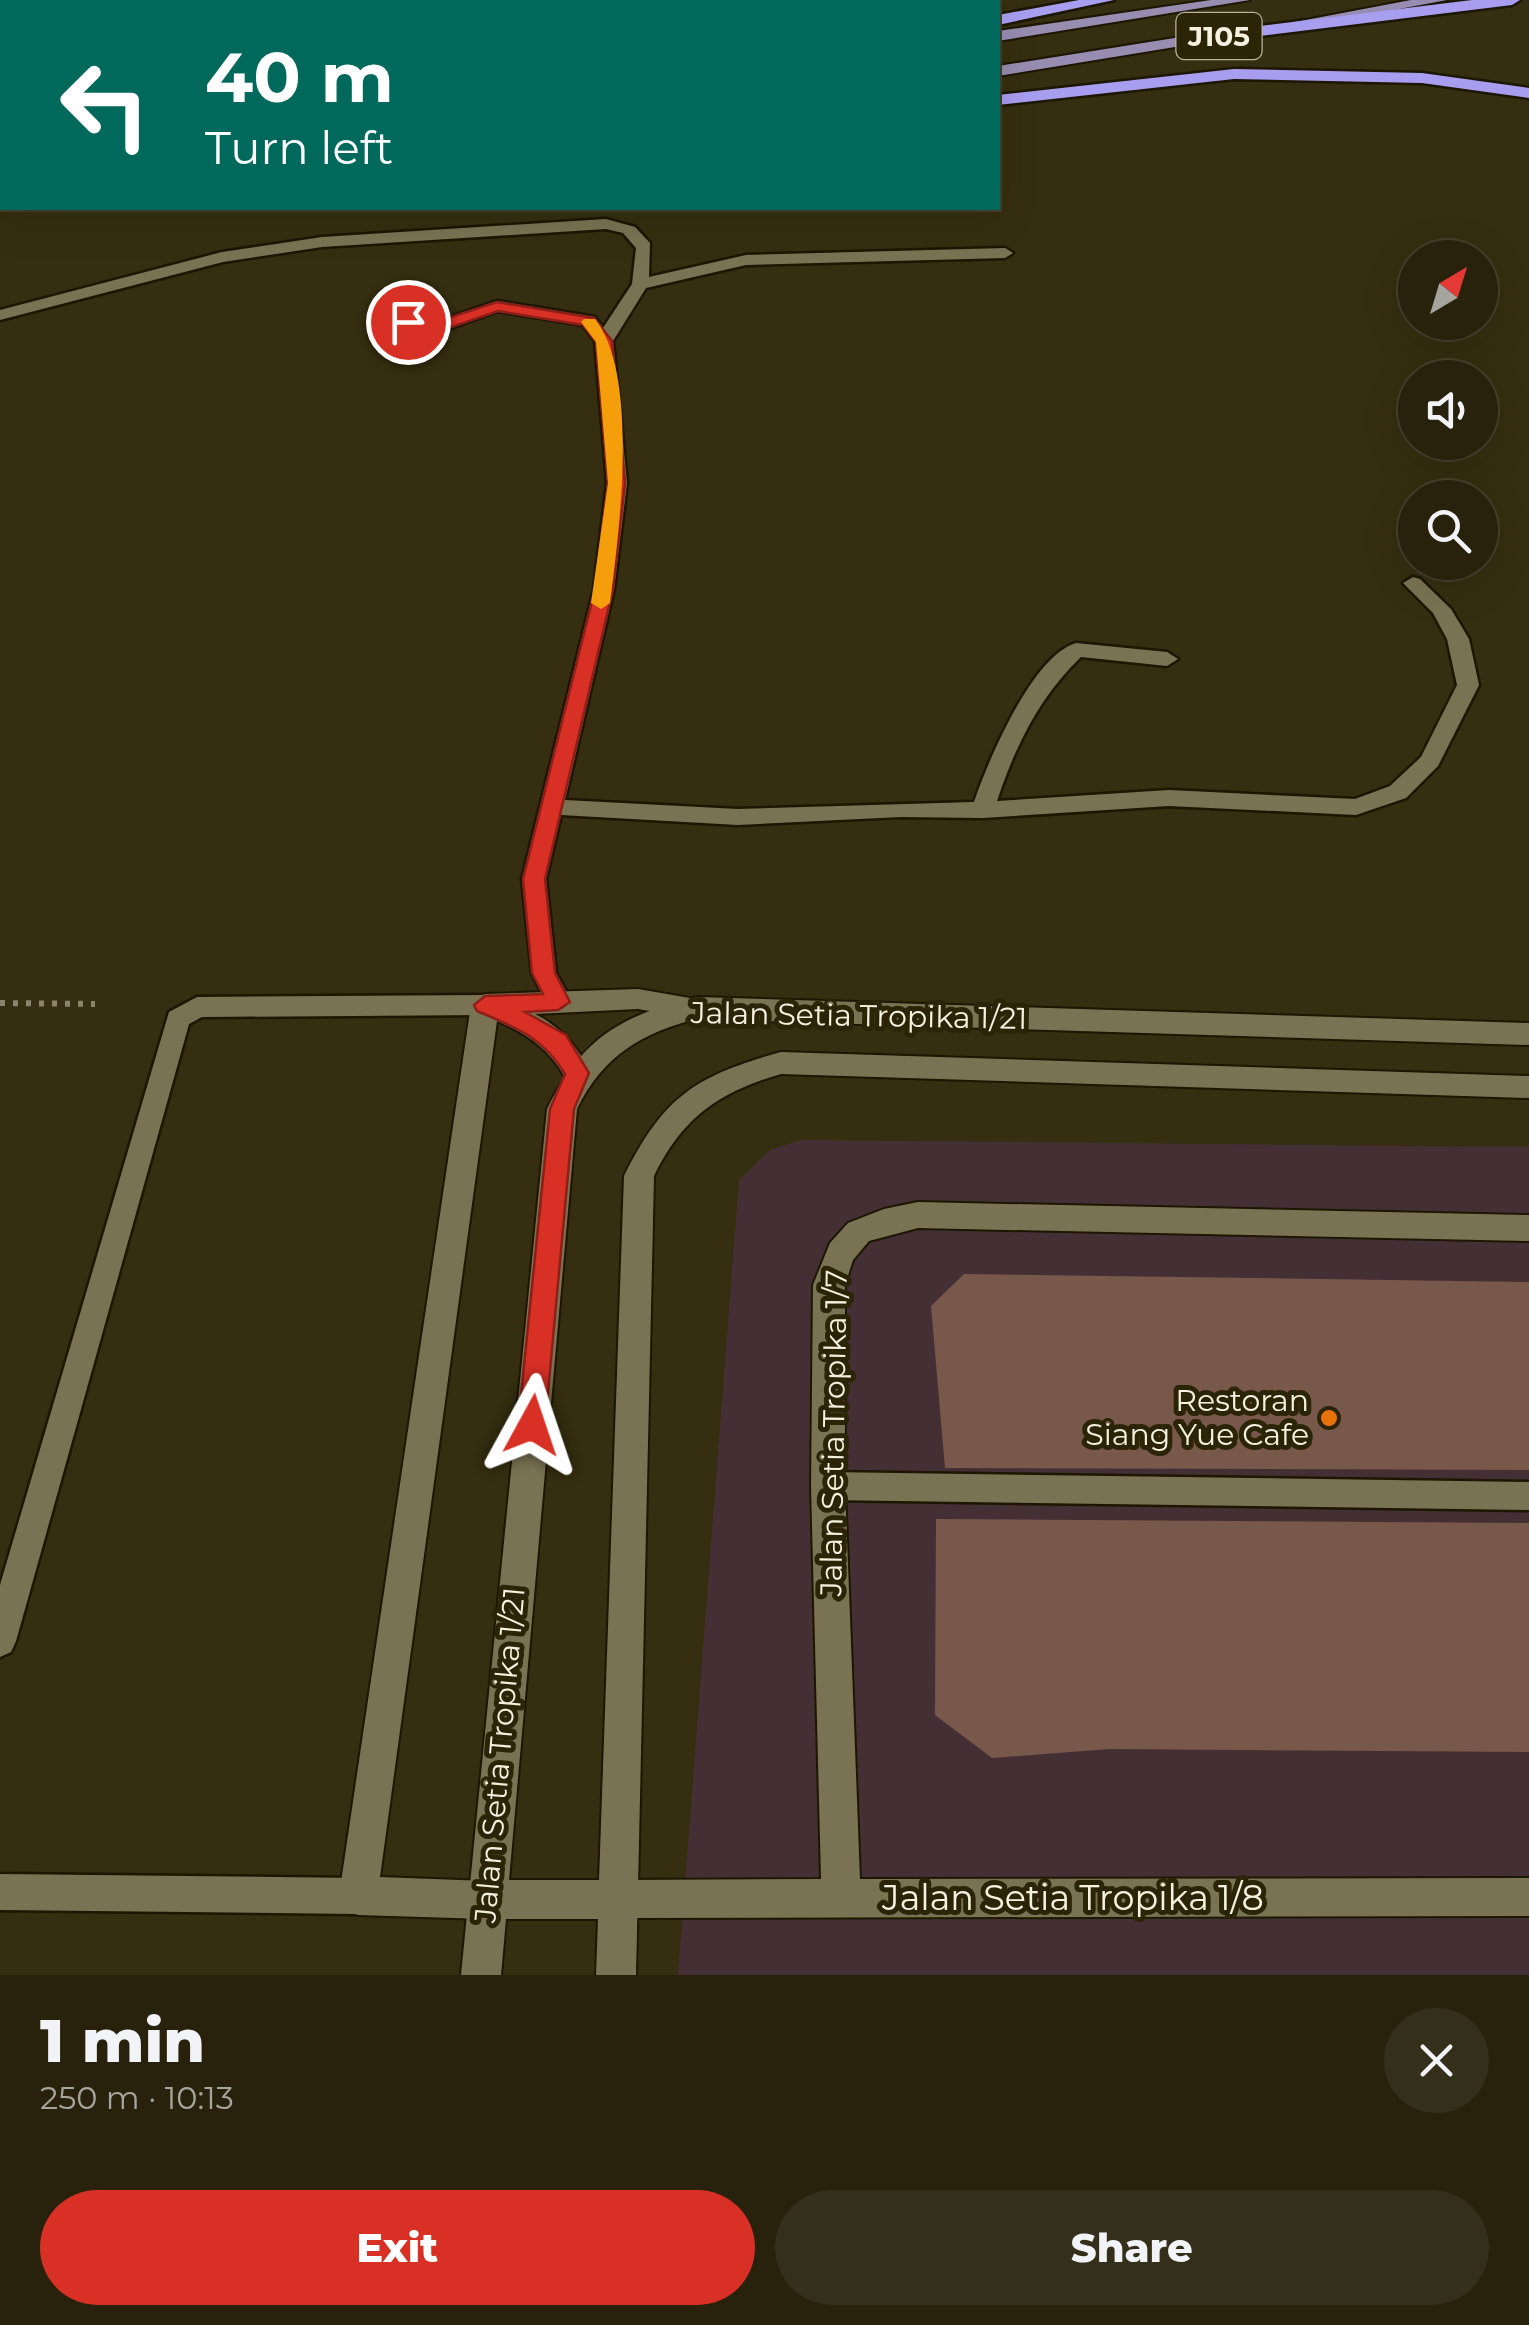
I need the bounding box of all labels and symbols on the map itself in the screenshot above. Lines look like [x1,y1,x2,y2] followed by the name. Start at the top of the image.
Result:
[1176,13,1262,59] road number: J105
[1398,240,1498,340] north arrow
[366,280,451,365] pin
[689,994,1028,1037] street label: Jalan Setia Tropika 1/21
[812,1269,855,1598] street label: Jalan Setia Tropika 1/7
[480,1373,584,1477] position arrow
[1085,1382,1309,1453] place label: Restoran Siang Yue Cafe
[1318,1407,1340,1429] marker: Restoran Siang Yue Cafe
[466,1586,533,1925] street label: Jalan Setia Tropika 1/21
[881,1876,1264,1919] street label: Jalan Setia Tropika 1/8

